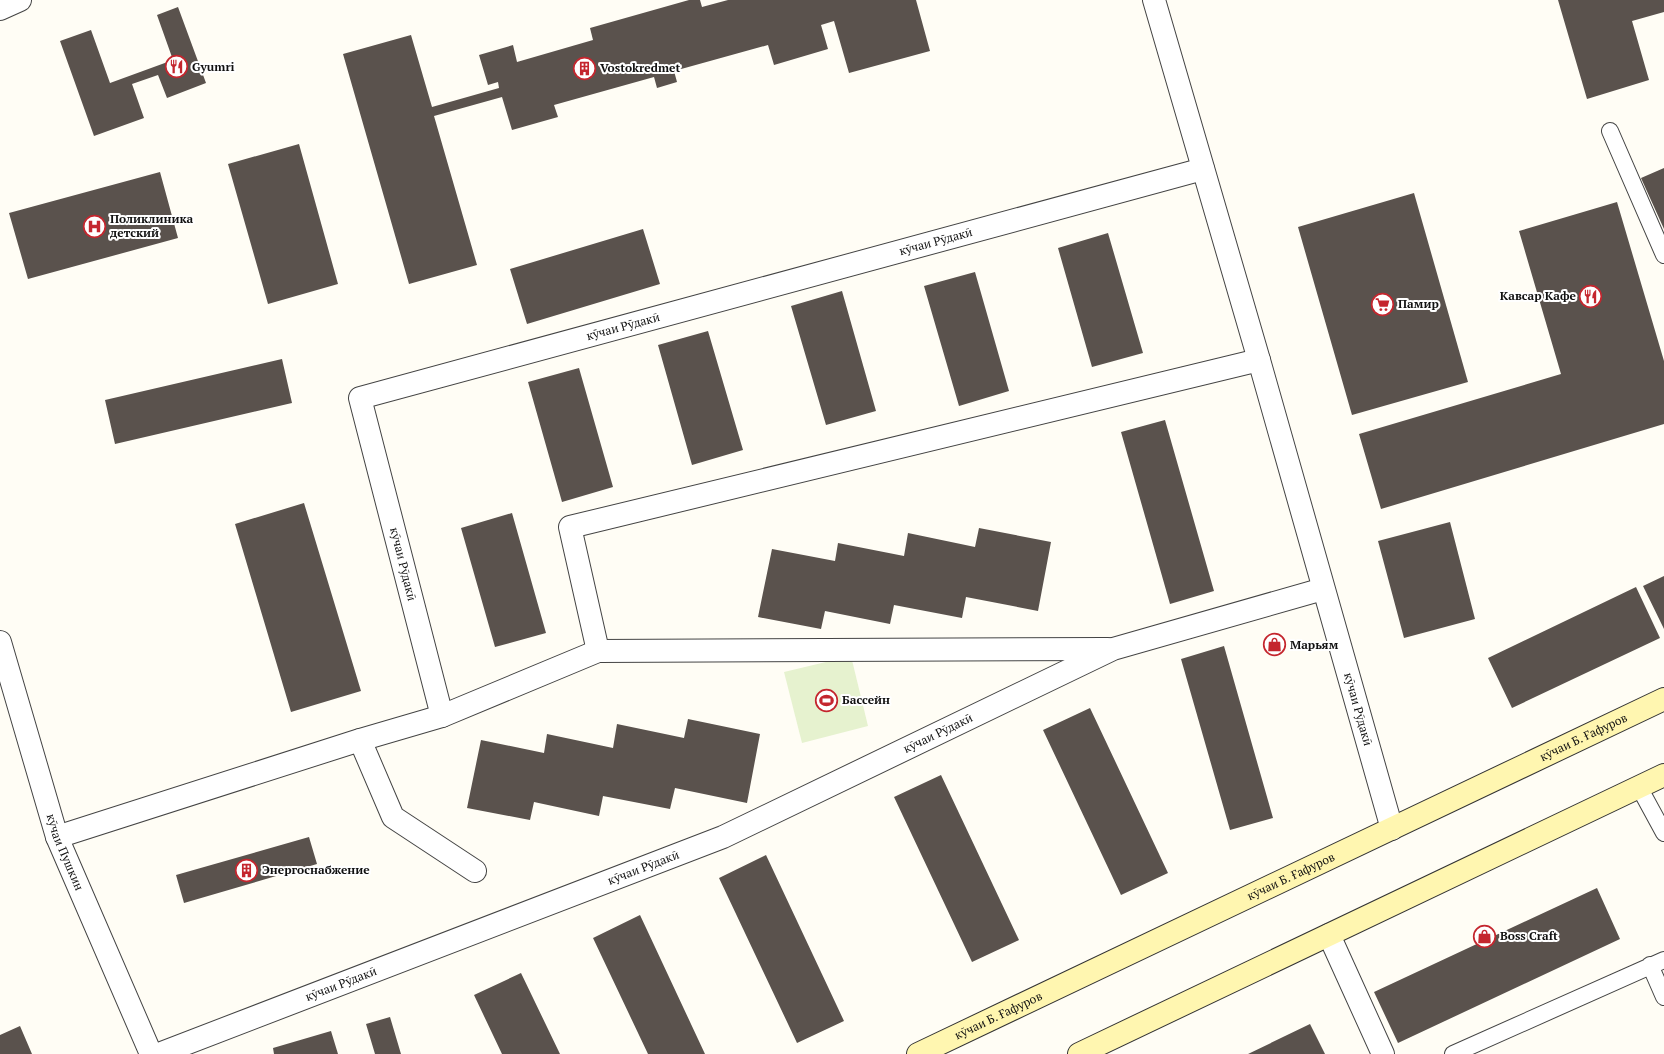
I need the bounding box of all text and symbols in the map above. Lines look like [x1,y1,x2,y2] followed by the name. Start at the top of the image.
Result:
[164,54,190,80] restaurant icon: Gyumri
[571,55,597,81] building icon: Vostokredmet
[192,59,235,74] place label: Gyumri
[600,60,680,75] place label: Vostokredmet
[110,211,194,240] place label: Поликлиника детский
[81,213,107,239] hospital icon: Поликлиника детский
[897,224,974,258] street label: кӯчаи Рӯдакӣ
[1578,283,1604,309] restaurant icon: Кавсар Кафе
[1500,288,1577,303] place label: Кавсар Кафе
[1370,291,1396,317] supermarket icon: Памир
[1398,296,1439,311] place label: Памир
[585,309,661,343] street label: кӯчаи Рӯдакӣ
[387,526,420,602] street label: кӯчаи Рӯдакӣ
[1262,632,1288,658] shop icon: Марьям
[1290,637,1339,652] place label: Марьям
[1341,671,1376,747] street label: кӯчаи Рӯдакӣ
[813,687,839,713] sports icon: Бассейн
[842,692,890,707] place label: Бассейн
[901,710,975,756] street label: кӯчаи Рӯдакӣ
[1537,710,1630,764] street label: кӯчаи Б. Ғафуров
[44,812,87,893] street label: кӯчаи Пушкин
[605,847,681,888] street label: кӯчаи Рӯдакӣ
[1244,849,1337,903] street label: кӯчаи Б. Ғафуров
[233,857,259,883] building icon: Энергоснабжение
[262,862,370,877] place label: Энергоснабжение
[1471,923,1497,949] shop icon: Boss Craft
[1500,928,1558,943] place label: Boss Craft
[303,963,379,1004] street label: кӯчаи Рӯдакӣ
[952,988,1044,1043] street label: кӯчаи Б. Ғафуров

